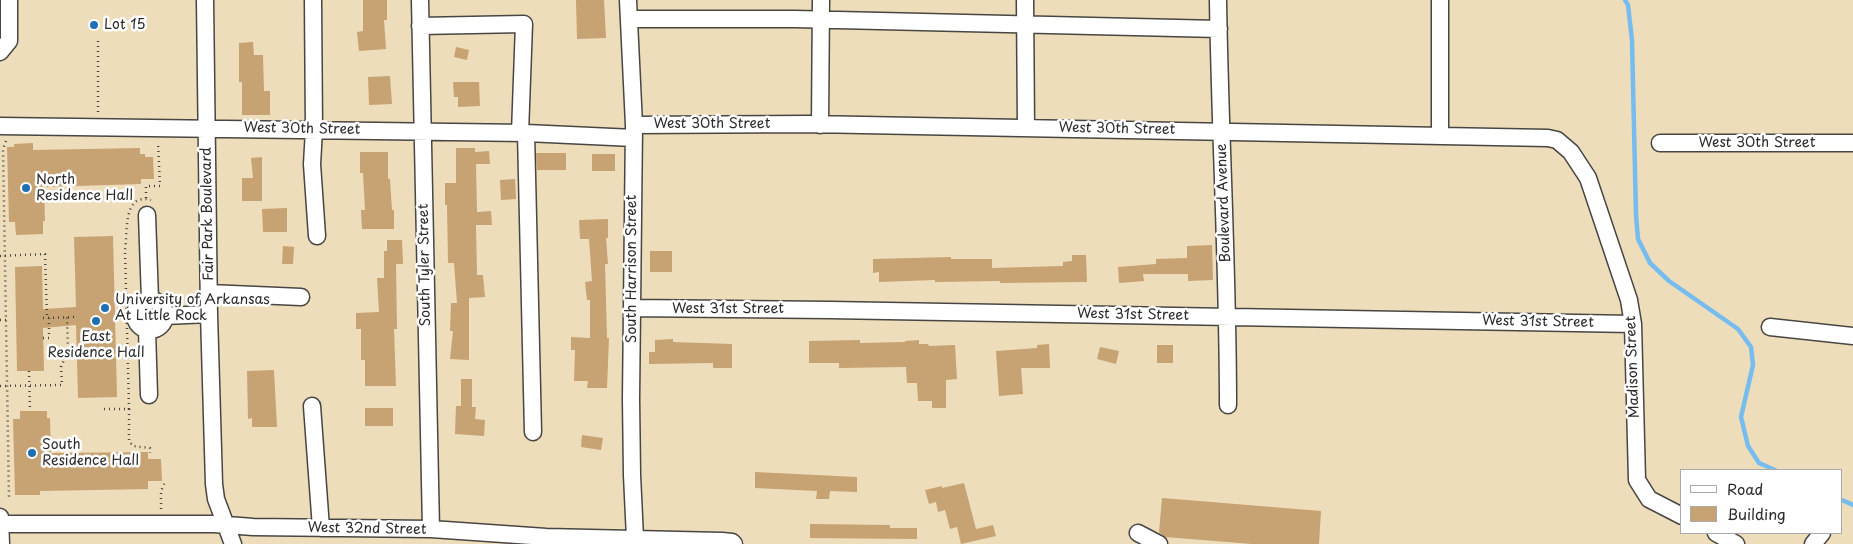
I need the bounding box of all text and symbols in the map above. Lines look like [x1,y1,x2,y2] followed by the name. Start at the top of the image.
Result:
[104,17,145,33] place label: Lot 15
[88,19,100,31] marker: Lot 15
[654,116,770,132] street label: West 30th Street
[243,120,361,138] street label: West 30th Street
[1058,120,1176,138] street label: West 30th Street
[1699,135,1815,151] street label: West 30th Street
[1214,143,1234,263] street label: Boulevard Avenue
[198,147,218,281] street label: Fair Park Boulevard
[36,172,133,204] place label: North Residence Hall
[20,182,32,194] marker: North Residence Hall
[624,195,640,343] street label: South Harrison Street
[416,204,434,326] street label: South Tyler Street
[115,292,270,324] place label: University of Arkansas At Little Rock
[672,301,784,317] street label: West 31st Street
[99,302,111,314] marker: University of Arkansas At Little Rock
[1077,306,1189,324] street label: West 31st Street
[1482,313,1594,331] street label: West 31st Street
[90,315,102,327] marker: East Residence Hall
[1623,315,1643,419] street label: Madison Street
[47,329,145,362] place label: East Residence Hall
[42,437,139,470] place label: South Residence Hall
[26,447,38,459] marker: South Residence Hall
[1680,469,1843,534] legend
[1727,477,1763,500] text: Road
[1727,502,1786,525] text: Building
[307,520,427,538] street label: West 32nd Street

